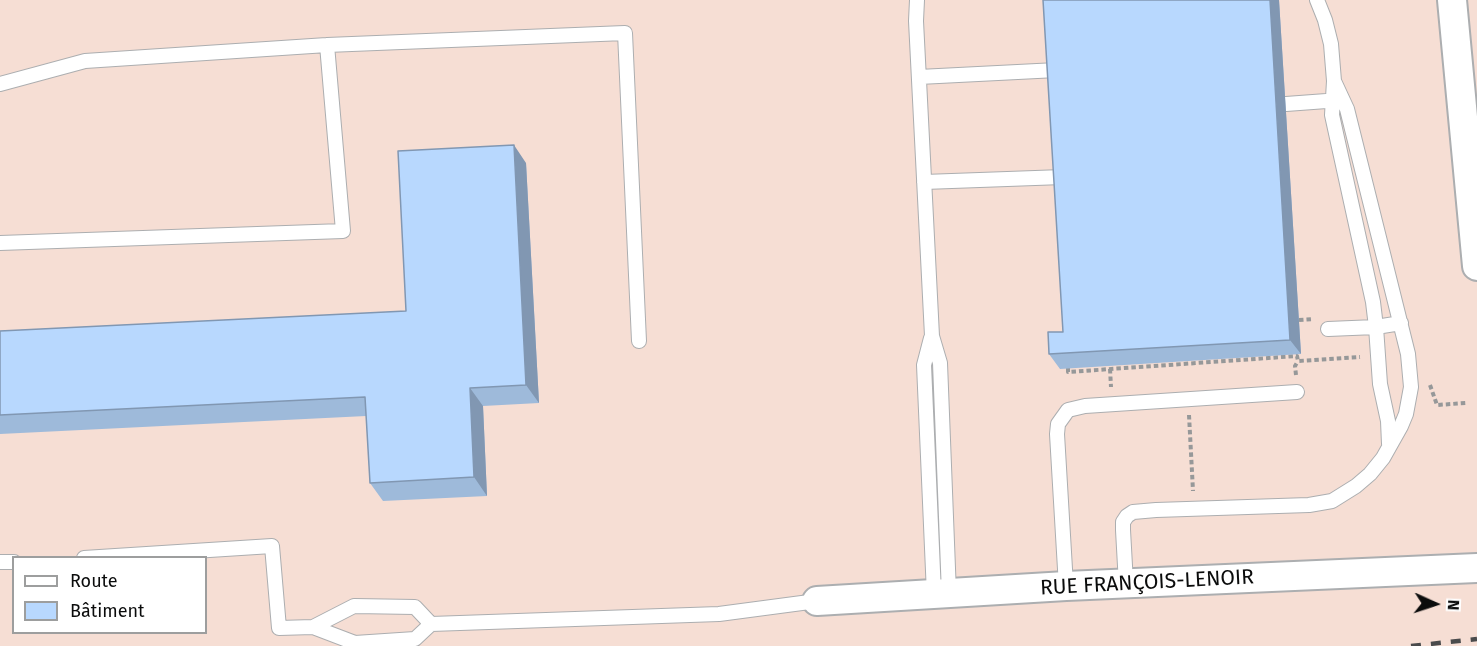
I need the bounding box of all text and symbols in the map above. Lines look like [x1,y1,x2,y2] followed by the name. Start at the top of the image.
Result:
[12,556,207,634] legend
[1039,565,1255,601] street label: RUE FRANÇOIS-LENOIR
[70,570,118,592] text: Route
[1405,574,1465,634] north arrow
[1444,599,1463,611] text: N
[70,600,145,622] text: Bâtiment

